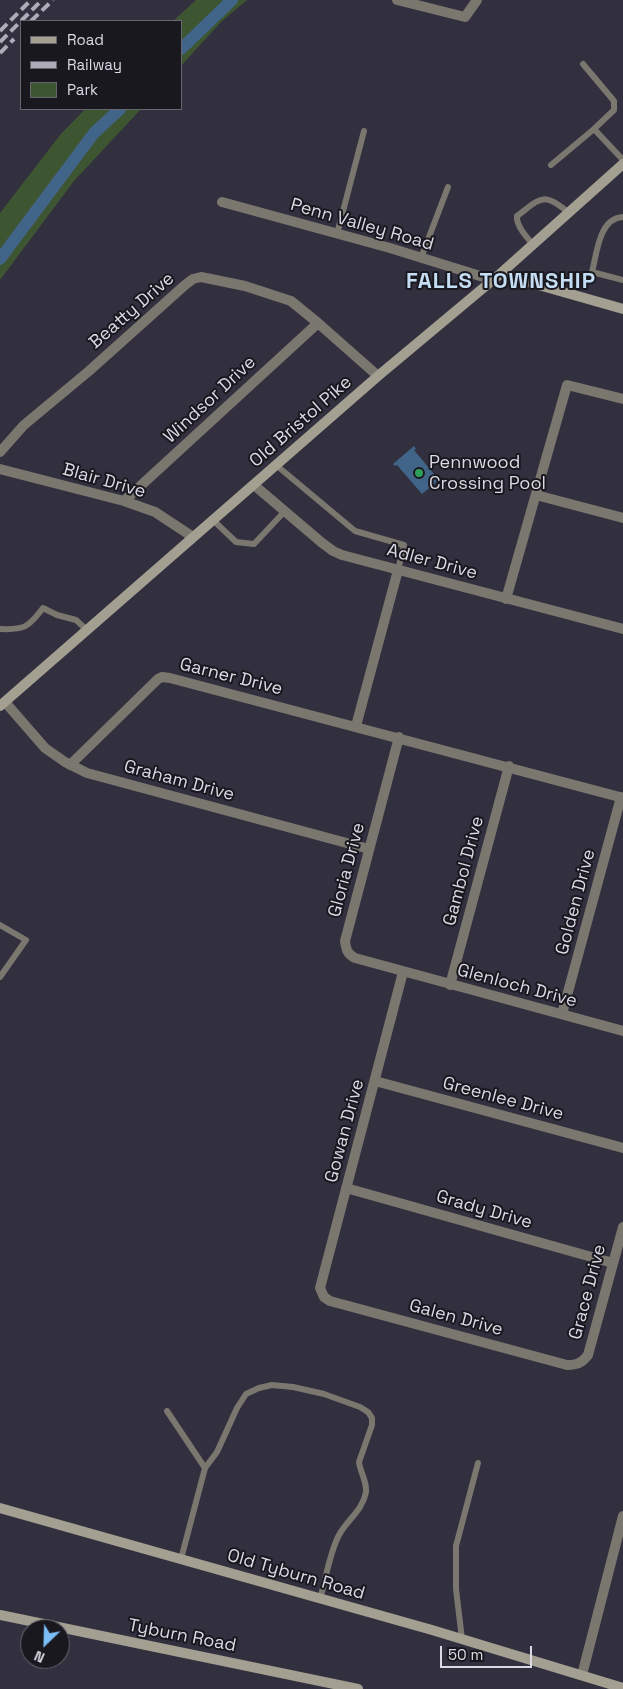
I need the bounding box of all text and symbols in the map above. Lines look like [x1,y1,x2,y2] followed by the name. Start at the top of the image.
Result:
[20,20,182,110] legend
[67,30,104,49] text: Road
[67,55,122,74] text: Railway
[67,80,98,99] text: Park
[288,194,436,256] street label: Penn Valley Road
[85,268,179,354] street label: Beatty Drive
[404,269,598,295] district label: FALLS TOWNSHIP
[160,352,260,448] street label: Windsor Drive
[246,372,356,472] street label: Old Bristol Pike
[429,452,546,494] place label: Pennwood Crossing Pool
[60,459,148,503] street label: Blair Drive
[413,467,425,479] marker: Pennwood Crossing Pool
[385,540,479,584] street label: Adler Drive
[177,654,285,700] street label: Garner Drive
[121,756,237,806] street label: Graham Drive
[439,814,489,928] street label: Gambol Drive
[324,820,370,920] street label: Gloria Drive
[552,847,600,957] street label: Golden Drive
[455,960,579,1012] street label: Glenloch Drive
[440,1073,566,1125] street label: Greenlee Drive
[321,1077,369,1185] street label: Gowan Drive
[434,1186,534,1234] street label: Grady Drive
[565,1242,611,1342] street label: Grace Drive
[407,1295,505,1341] street label: Galen Drive
[225,1545,367,1605] street label: Old Tyburn Road
[126,1615,238,1657] street label: Tyburn Road
[20,1619,70,1669] north arrow
[443,1636,536,1668] scale bar
[448,1645,483,1664] text: 50 m
[31,1647,47,1667] text: N

